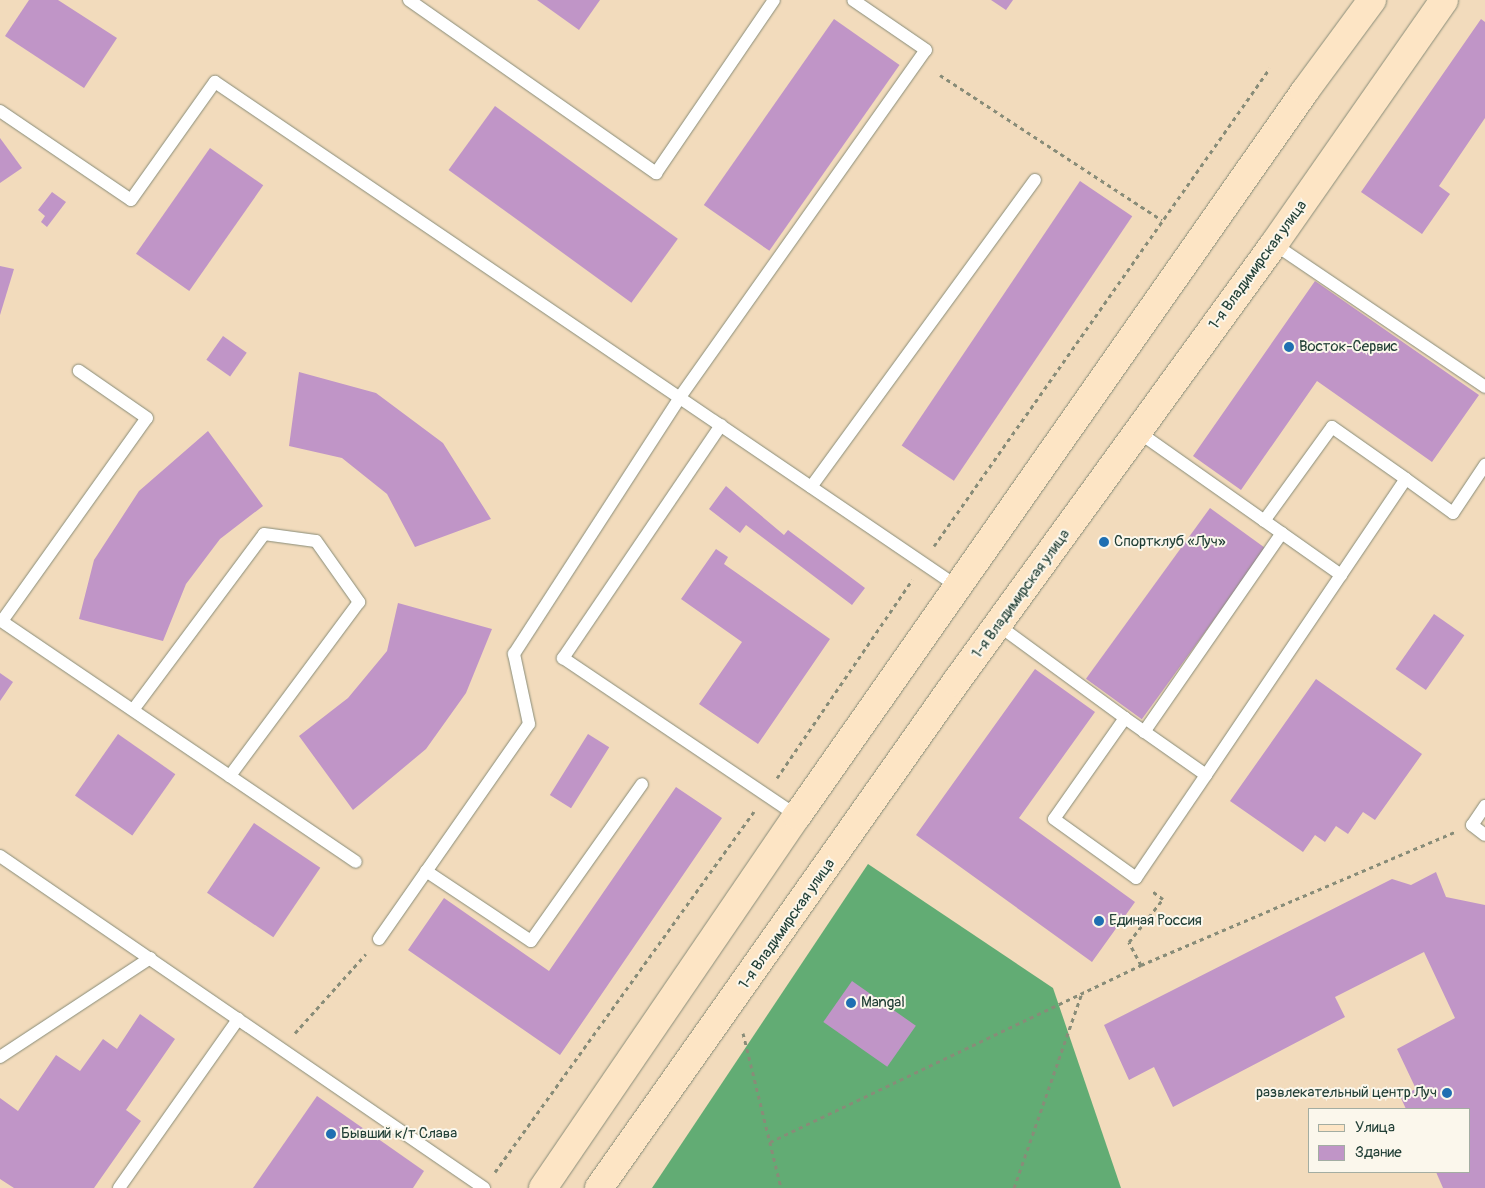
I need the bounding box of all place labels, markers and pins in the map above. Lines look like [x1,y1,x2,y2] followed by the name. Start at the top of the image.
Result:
[1299,338,1398,356] place label: Восток-Сервис
[1283,341,1295,353] marker: Восток-Сервис
[1114,533,1225,551] place label: Спортклуб «Луч»
[1098,536,1110,548] marker: Спортклуб «Луч»
[1109,912,1202,930] place label: Единая Россия
[1093,915,1105,927] marker: Единая Россия
[861,994,905,1012] place label: Mangal
[845,997,857,1009] marker: Mangal
[1256,1084,1437,1102] place label: развлекательный центр Луч
[1441,1087,1453,1099] marker: развлекательный центр Луч
[341,1125,457,1143] place label: Бывший к/т Слава
[325,1128,337,1140] marker: Бывший к/т Слава

